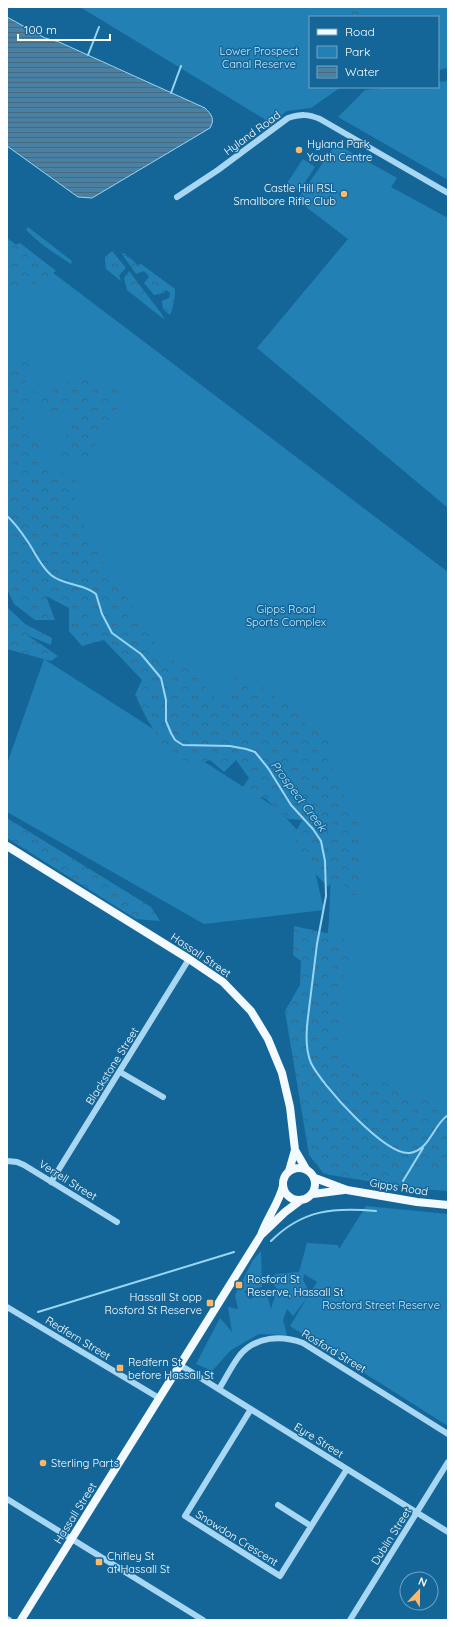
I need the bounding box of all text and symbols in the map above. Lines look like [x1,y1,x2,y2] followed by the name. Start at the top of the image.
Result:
[18,16,110,42] scale bar
[309,16,439,88] legend
[24,22,57,37] text: 100 m
[345,24,375,39] text: Road
[220,44,299,71] park label: Lower Prospect Canal Reserve
[345,44,370,59] text: Park
[345,64,380,79] text: Water
[221,108,283,158] street label: Hyland Road
[307,137,372,164] place label: Hyland Park Youth Centre
[294,145,304,155] marker: Hyland Park Youth Centre
[234,181,336,208] place label: Castle Hill RSL Smallbore Rifle Club
[339,189,349,199] marker: Castle Hill RSL Smallbore Rifle Club
[246,602,326,629] park label: Gipps Road Sports Complex
[268,758,331,835] water label: Prospect Creek
[168,930,234,980] street label: Hassall Street
[82,1024,142,1107] street label: Blackstone Street
[36,1157,100,1204] street label: Verrell Street
[369,1175,429,1199] street label: Gipps Road
[247,1272,344,1299] place label: Rosford St Reserve, Hassall St
[234,1280,244,1290] marker: Rosford St Reserve, Hassall St
[104,1290,202,1317] place label: Hassall St opp Rosford St Reserve
[205,1298,215,1308] marker: Hassall St opp Rosford St Reserve
[322,1298,440,1312] park label: Rosford Street Reserve
[43,1313,113,1363] street label: Redfern Street
[299,1326,369,1376] street label: Rosford Street
[128,1355,214,1382] place label: Redfern St before Hassall St
[115,1363,125,1373] marker: Redfern St before Hassall St
[292,1419,347,1461] street label: Eyre Street
[51,1456,119,1470] place label: Sterling Parts
[38,1458,48,1468] marker: Sterling Parts
[51,1479,100,1546] street label: Hassall Street
[368,1504,414,1567] street label: Dublin Street
[193,1507,281,1569] street label: Snowdon Crescent
[107,1549,170,1576] place label: Chifley St at Hassall St
[94,1557,104,1567] marker: Chifley St at Hassall St
[399,1571,439,1611] north arrow
[416,1574,429,1590] text: N

